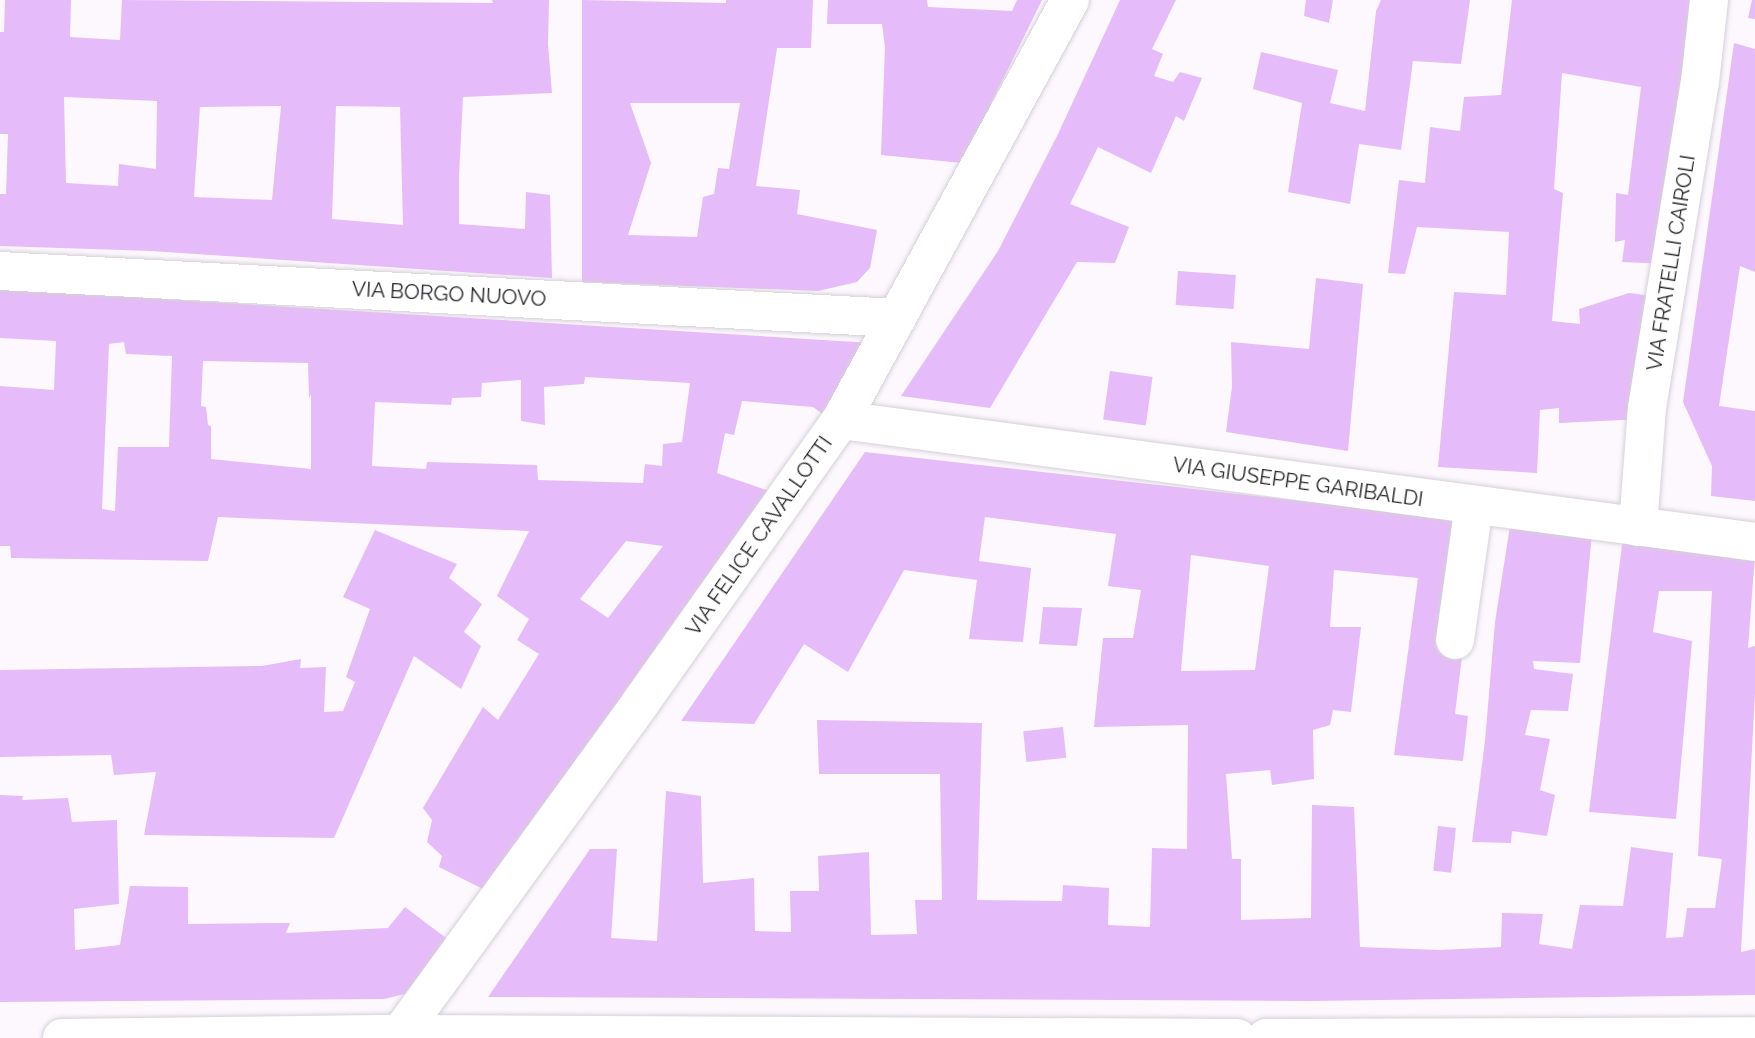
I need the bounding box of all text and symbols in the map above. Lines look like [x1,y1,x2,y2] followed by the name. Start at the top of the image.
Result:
[1641,153,1701,373] street label: VIA FRATELLI CAIROLI
[351,276,547,312] street label: VIA BORGO NUOVO
[680,431,838,641] street label: VIA FELICE CAVALLOTTI
[1171,452,1425,512] street label: VIA GIUSEPPE GARIBALDI

